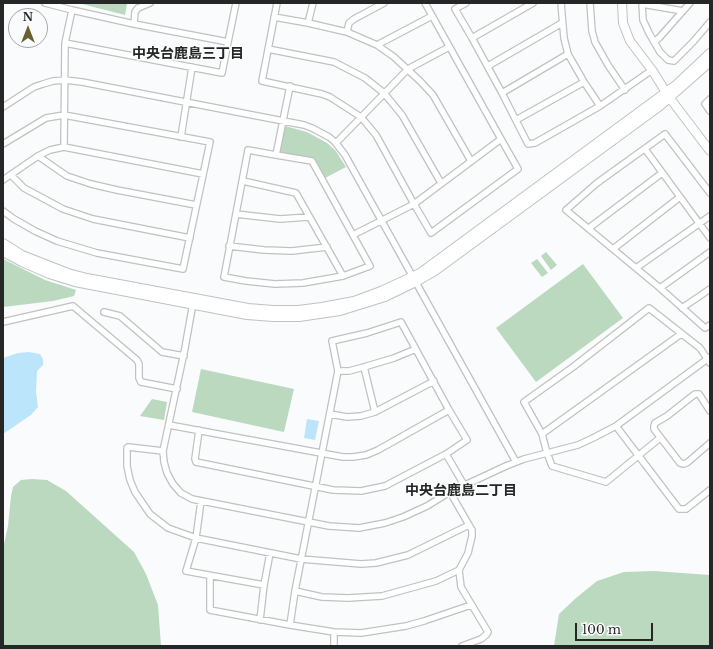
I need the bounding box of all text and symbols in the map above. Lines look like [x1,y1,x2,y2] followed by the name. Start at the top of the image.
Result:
[8,8,48,48] north arrow
[23,10,33,24] text: N
[132,46,244,62] district label: 中央台鹿島三丁目
[405,483,517,499] district label: 中央台鹿島二丁目
[577,615,655,641] scale bar
[582,622,621,637] text: 100 m

